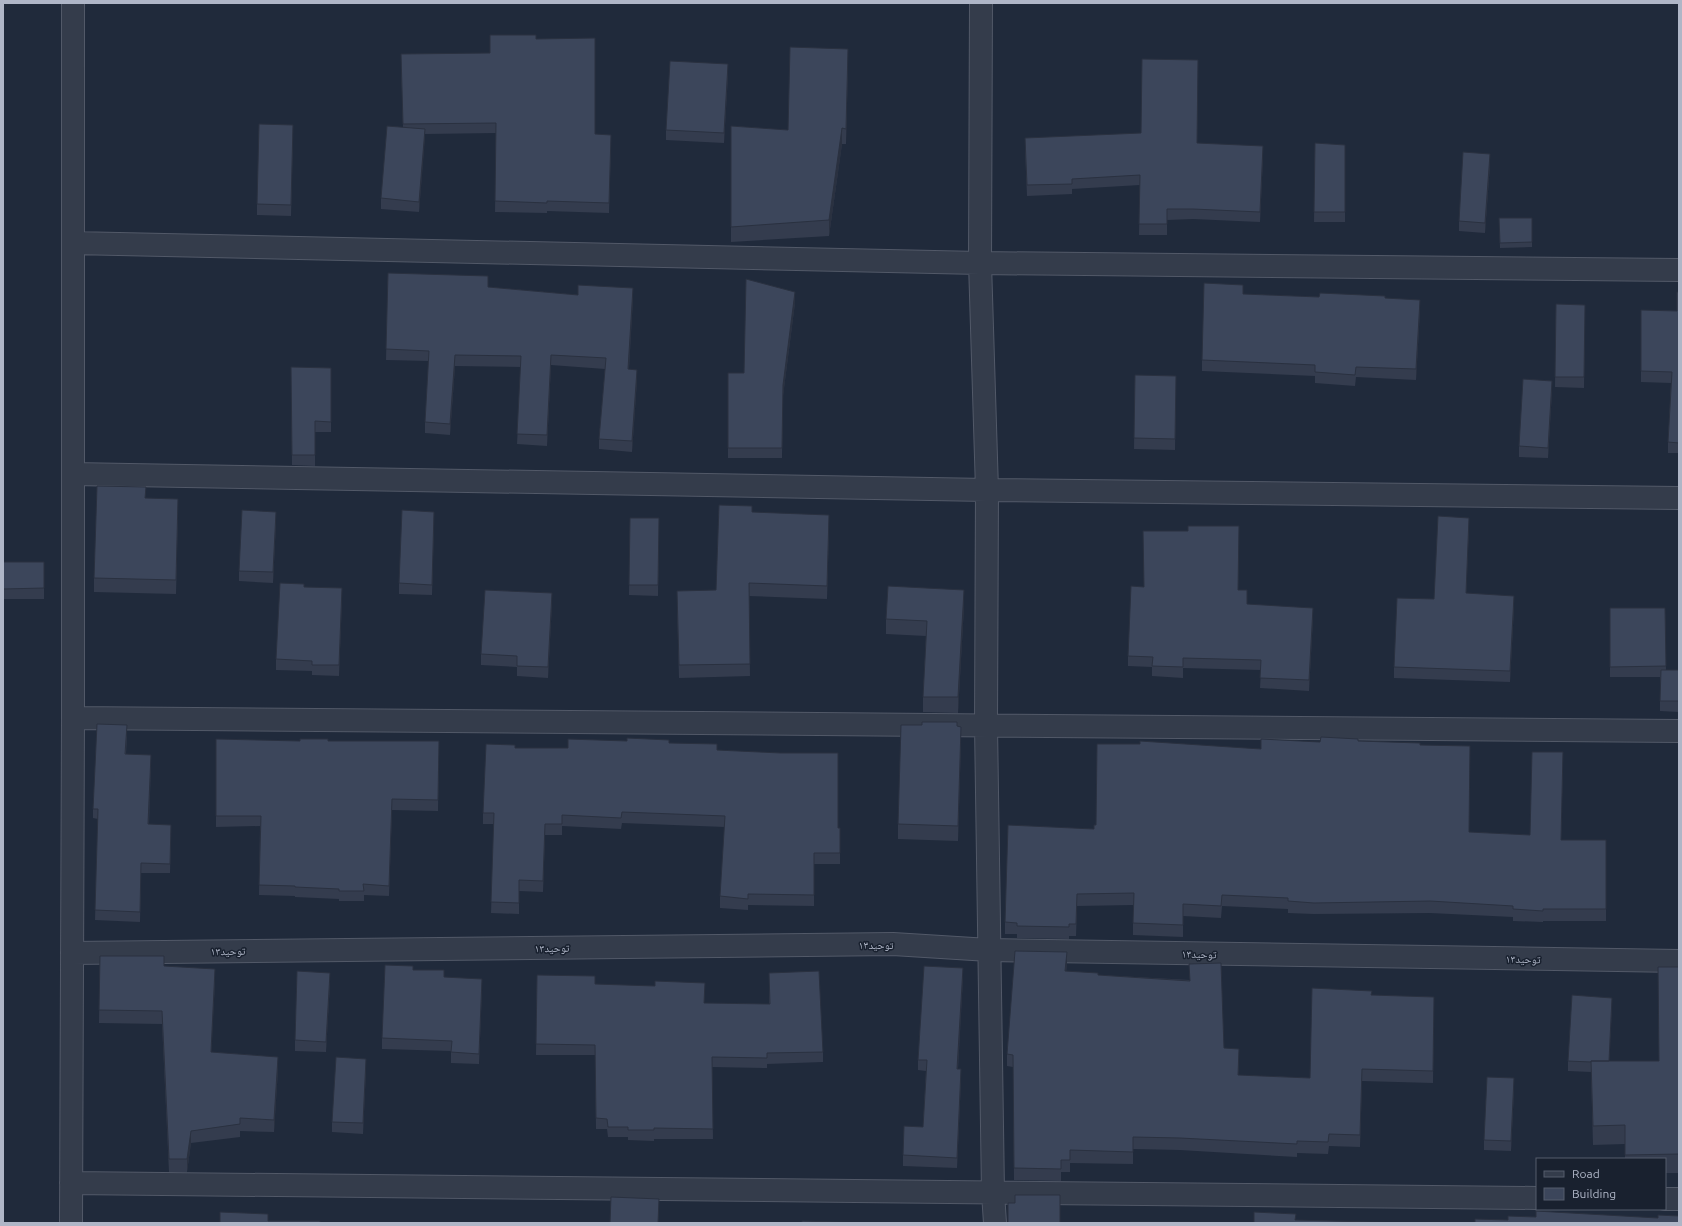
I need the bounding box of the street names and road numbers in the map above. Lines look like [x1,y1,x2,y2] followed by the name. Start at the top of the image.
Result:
[859,939,894,951] street label: توحید۱۳
[534,942,570,954] street label: توحید۱۳
[210,945,246,957] street label: توحید۱۳
[1181,948,1217,961] street label: توحید۱۳
[1505,953,1541,966] street label: توحید۱۳

